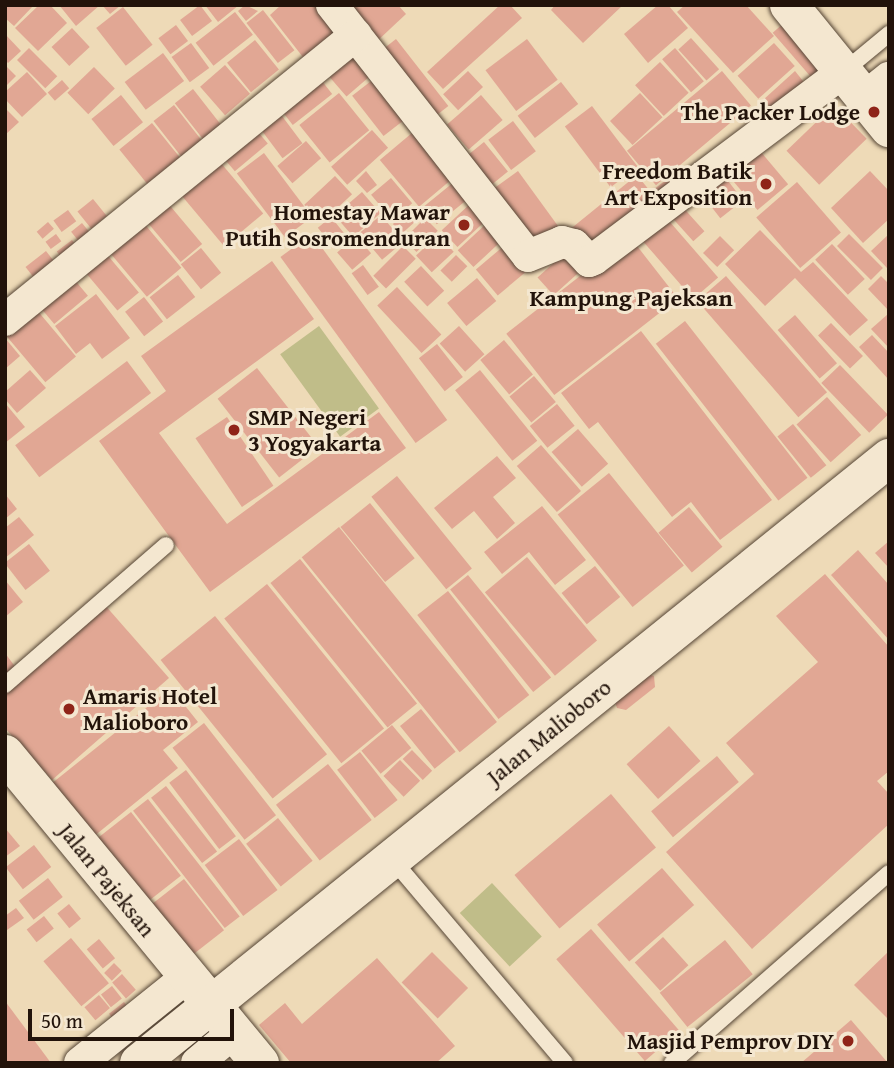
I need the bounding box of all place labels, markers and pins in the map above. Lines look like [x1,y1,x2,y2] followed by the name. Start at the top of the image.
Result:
[681,98,860,126] place label: The Packer Lodge
[866,104,882,120] marker: The Packer Lodge
[602,157,752,211] place label: Freedom Batik Art Exposition
[758,176,774,192] marker: Freedom Batik Art Exposition
[226,198,450,252] place label: Homestay Mawar Putih Sosromenduran
[456,217,472,233] marker: Homestay Mawar Putih Sosromenduran
[248,403,381,457] place label: SMP Negeri 3 Yogyakarta
[226,422,242,438] marker: SMP Negeri 3 Yogyakarta
[83,682,217,736] place label: Amaris Hotel Malioboro
[61,701,77,717] marker: Amaris Hotel Malioboro
[627,1027,834,1055] place label: Masjid Pemprov DIY
[840,1033,856,1049] marker: Masjid Pemprov DIY

